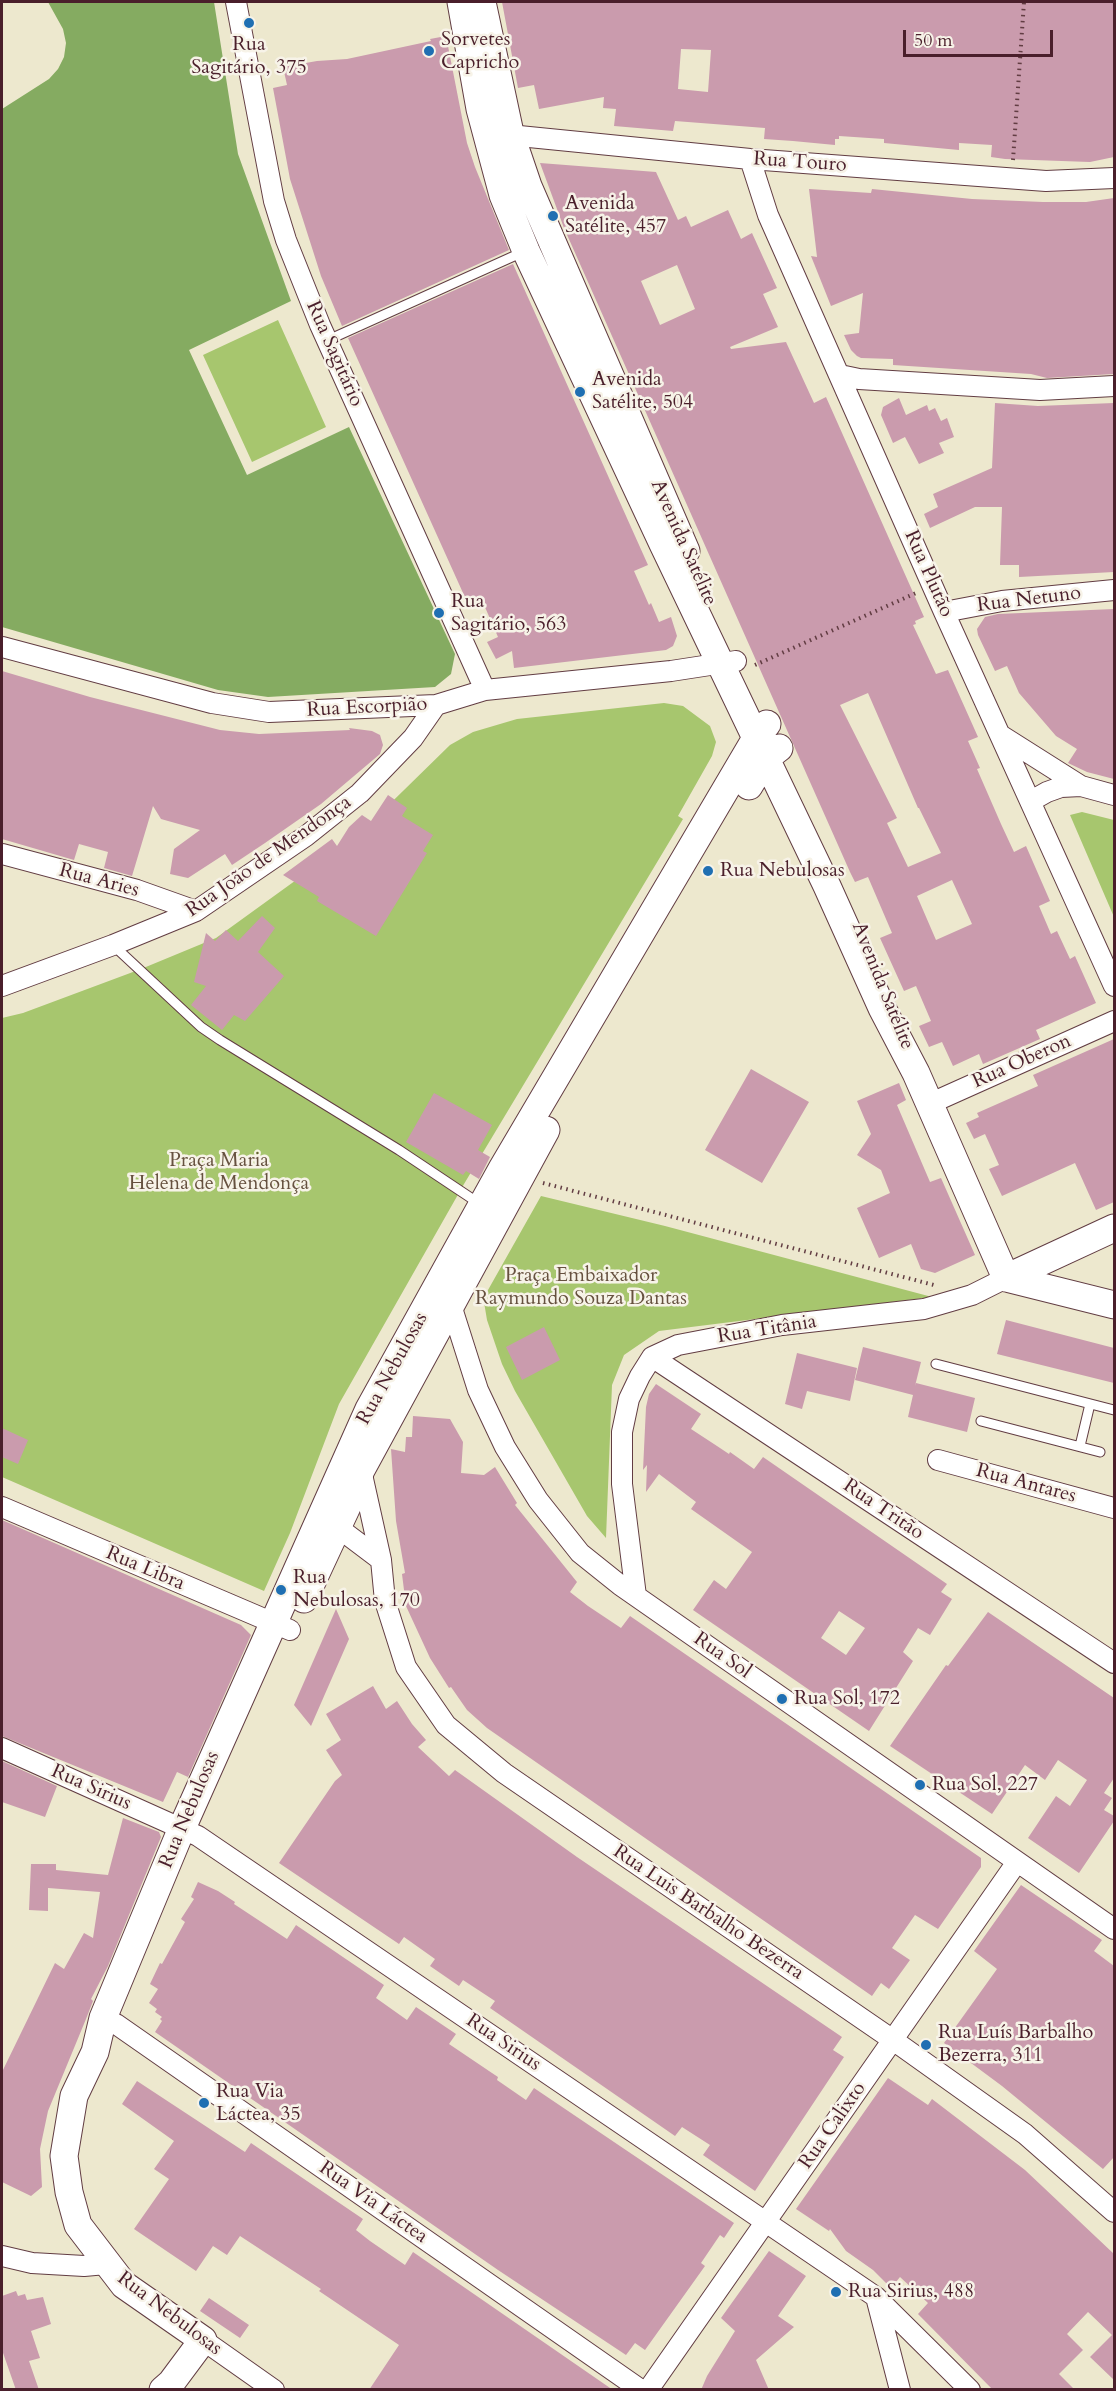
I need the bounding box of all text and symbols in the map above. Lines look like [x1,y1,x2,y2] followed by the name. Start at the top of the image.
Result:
[242,16,256,30] marker: Rua Sagitário, 375
[906,18,1056,56] scale bar
[441,28,519,75] place label: Sorvetes Capricho
[914,28,953,53] text: 50 m
[191,33,307,80] place label: Rua Sagitário, 375
[422,44,436,58] marker: Sorvetes Capricho
[753,148,847,178] street label: Rua Touro
[565,192,666,239] place label: Avenida Satélite, 457
[546,209,560,223] marker: Avenida Satélite, 457
[300,297,368,411] street label: Rua Sagitário
[592,368,693,415] place label: Avenida Satélite, 504
[573,385,587,399] marker: Avenida Satélite, 504
[645,476,721,610] street label: Avenida Satélite
[898,527,958,621] street label: Rua Plutão
[976,582,1082,618] street label: Rua Netuno
[451,590,566,637] place label: Rua Sagitário, 563
[432,606,446,620] marker: Rua Sagitário, 563
[306,693,428,723] street label: Rua Escorpião
[182,791,356,923] street label: Rua João de Mendonça
[56,859,142,903] street label: Rua Aries
[720,859,845,883] place label: Rua Nebulosas
[701,864,715,878] marker: Rua Nebulosas
[846,919,918,1053] street label: Avenida Satélite
[969,1030,1075,1094] street label: Rua Oberon
[129,1149,309,1196] park label: Praça Maria Helena de Mendonça
[475,1264,687,1311] park label: Praça Embaixador Raymundo Souza Dantas
[352,1309,434,1429] street label: Rua Nebulosas
[716,1310,818,1350] street label: Rua Titânia
[973,1459,1079,1509] street label: Rua Antares
[838,1474,928,1546] street label: Rua Tritão
[102,1542,188,1596] street label: Rua Libra
[293,1566,420,1613] place label: Rua Nebulosas, 170
[274,1583,288,1597] marker: Rua Nebulosas, 170
[689,1628,755,1684] street label: Rua Sol
[794,1687,900,1711] place label: Rua Sol, 172
[775,1692,789,1706] marker: Rua Sol, 172
[155,1748,225,1872] street label: Rua Nebulosas
[47,1760,135,1816] street label: Rua Sirius
[932,1773,1038,1797] place label: Rua Sol, 227
[913,1778,927,1792] marker: Rua Sol, 227
[608,1840,808,1986] street label: Rua Luis Barbalho Bezerra
[461,2009,545,2077] street label: Rua Sirius
[938,2021,1093,2068] place label: Rua Luís Barbalho Bezerra, 311
[919,2038,933,2052] marker: Rua Luís Barbalho Bezerra, 311
[794,2078,872,2174] street label: Rua Calixto
[216,2080,301,2127] place label: Rua Via Láctea, 35
[197,2096,211,2110] marker: Rua Via Láctea, 35
[314,2157,432,2249] street label: Rua Via Láctea
[112,2267,226,2361] street label: Rua Nebulosas
[848,2280,974,2304] place label: Rua Sirius, 488
[829,2285,843,2299] marker: Rua Sirius, 488

